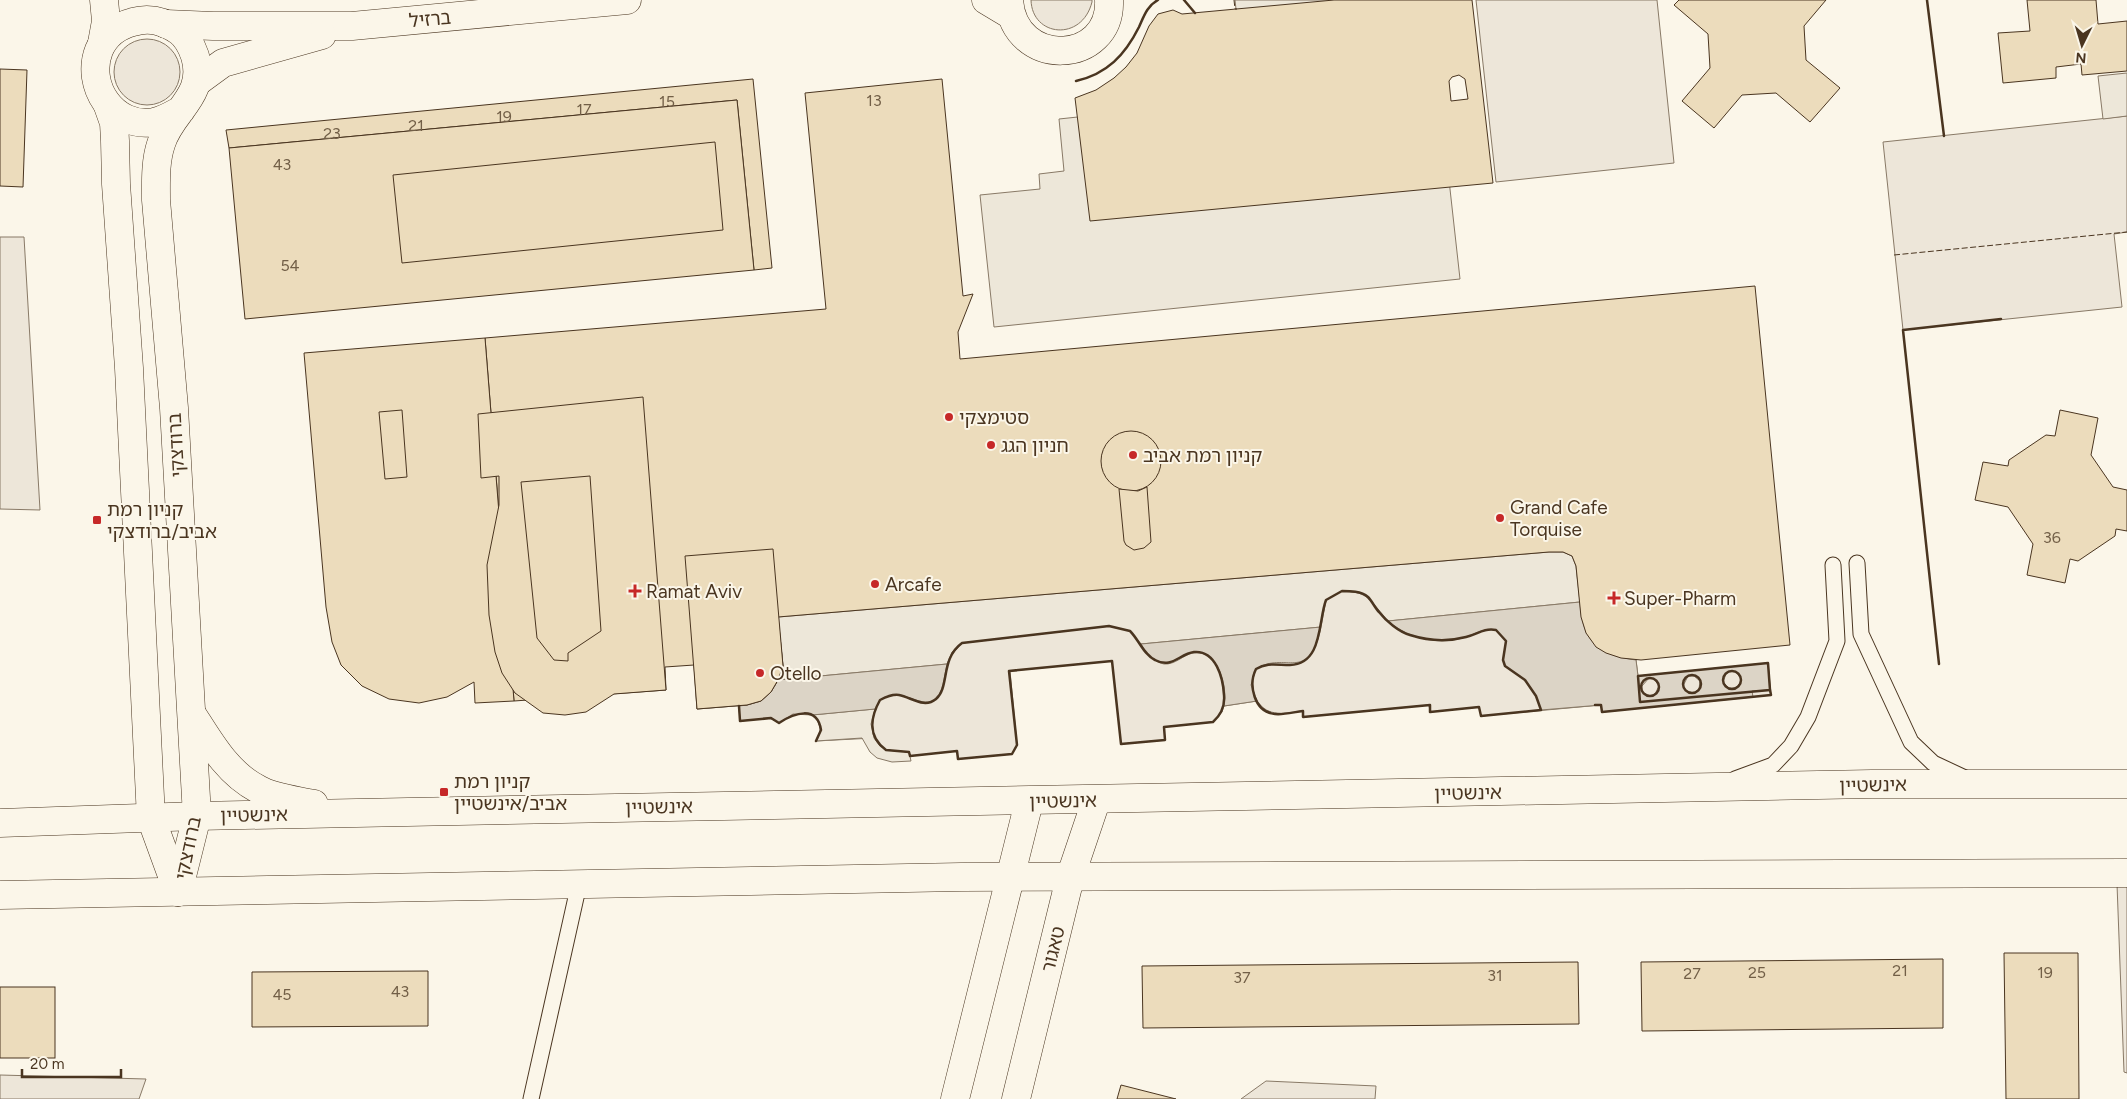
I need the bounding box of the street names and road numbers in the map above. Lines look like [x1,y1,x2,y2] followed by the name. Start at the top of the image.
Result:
[408,6,452,32] street label: ברזיל
[163,412,189,478] street label: ברודצקי
[1839,773,1907,797] street label: אינשטיין
[1434,781,1502,805] street label: אינשטיין
[1029,789,1097,813] street label: אינשטיין
[625,795,693,819] street label: אינשטיין
[220,803,288,827] street label: אינשטיין
[170,814,206,882] street label: ברודצקי
[1036,924,1070,974] street label: טאגור

